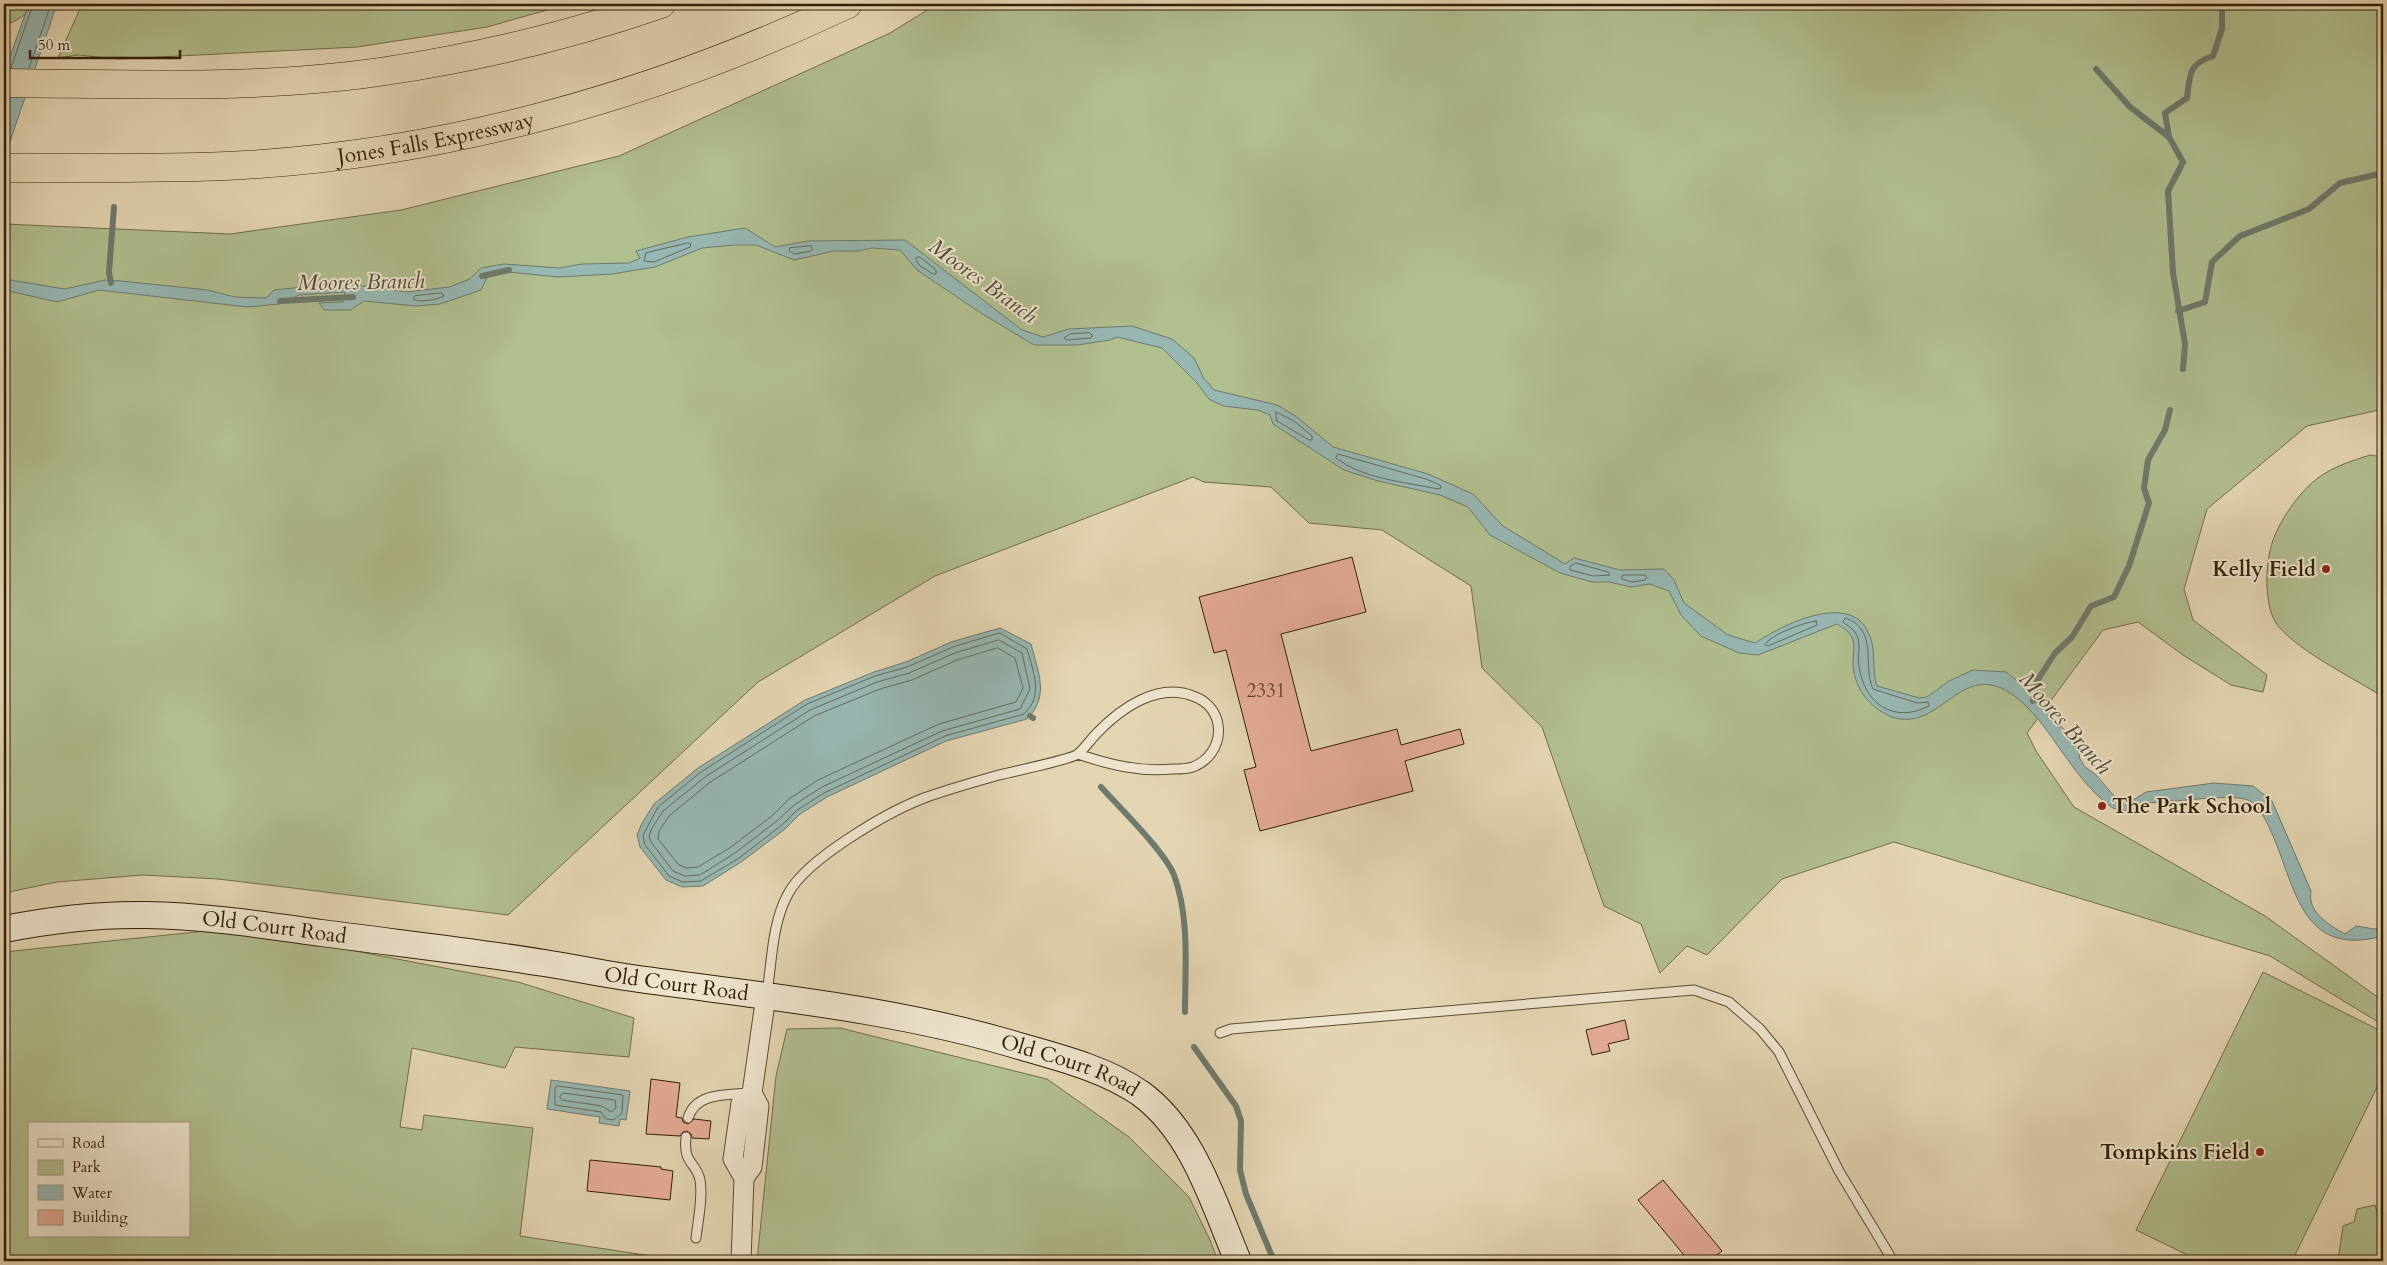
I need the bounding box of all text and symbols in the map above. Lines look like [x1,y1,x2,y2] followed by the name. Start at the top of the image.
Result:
[30,28,180,60] scale bar
[38,35,70,55] text: 50 m
[333,105,537,171] street label: Jones Falls Expressway
[923,231,1044,331] water label: Moores Branch
[297,266,425,298] water label: Moores Branch
[2212,555,2316,584] place label: Kelly Field
[2320,563,2332,575] marker: Kelly Field
[2012,665,2118,781] water label: Moores Branch
[1247,678,1285,704] house number: 2331
[2112,792,2271,821] place label: The Park School
[2096,800,2108,812] marker: The Park School
[201,904,348,951] street label: Old Court Road
[602,959,750,1008] street label: Old Court Road
[997,1027,1145,1103] street label: Old Court Road
[28,1122,190,1238] legend
[72,1133,105,1153] text: Road
[2100,1138,2250,1167] place label: Tompkins Field
[2254,1146,2266,1158] marker: Tompkins Field
[72,1157,101,1177] text: Park
[71,1183,113,1203] text: Water
[72,1207,128,1227] text: Building

